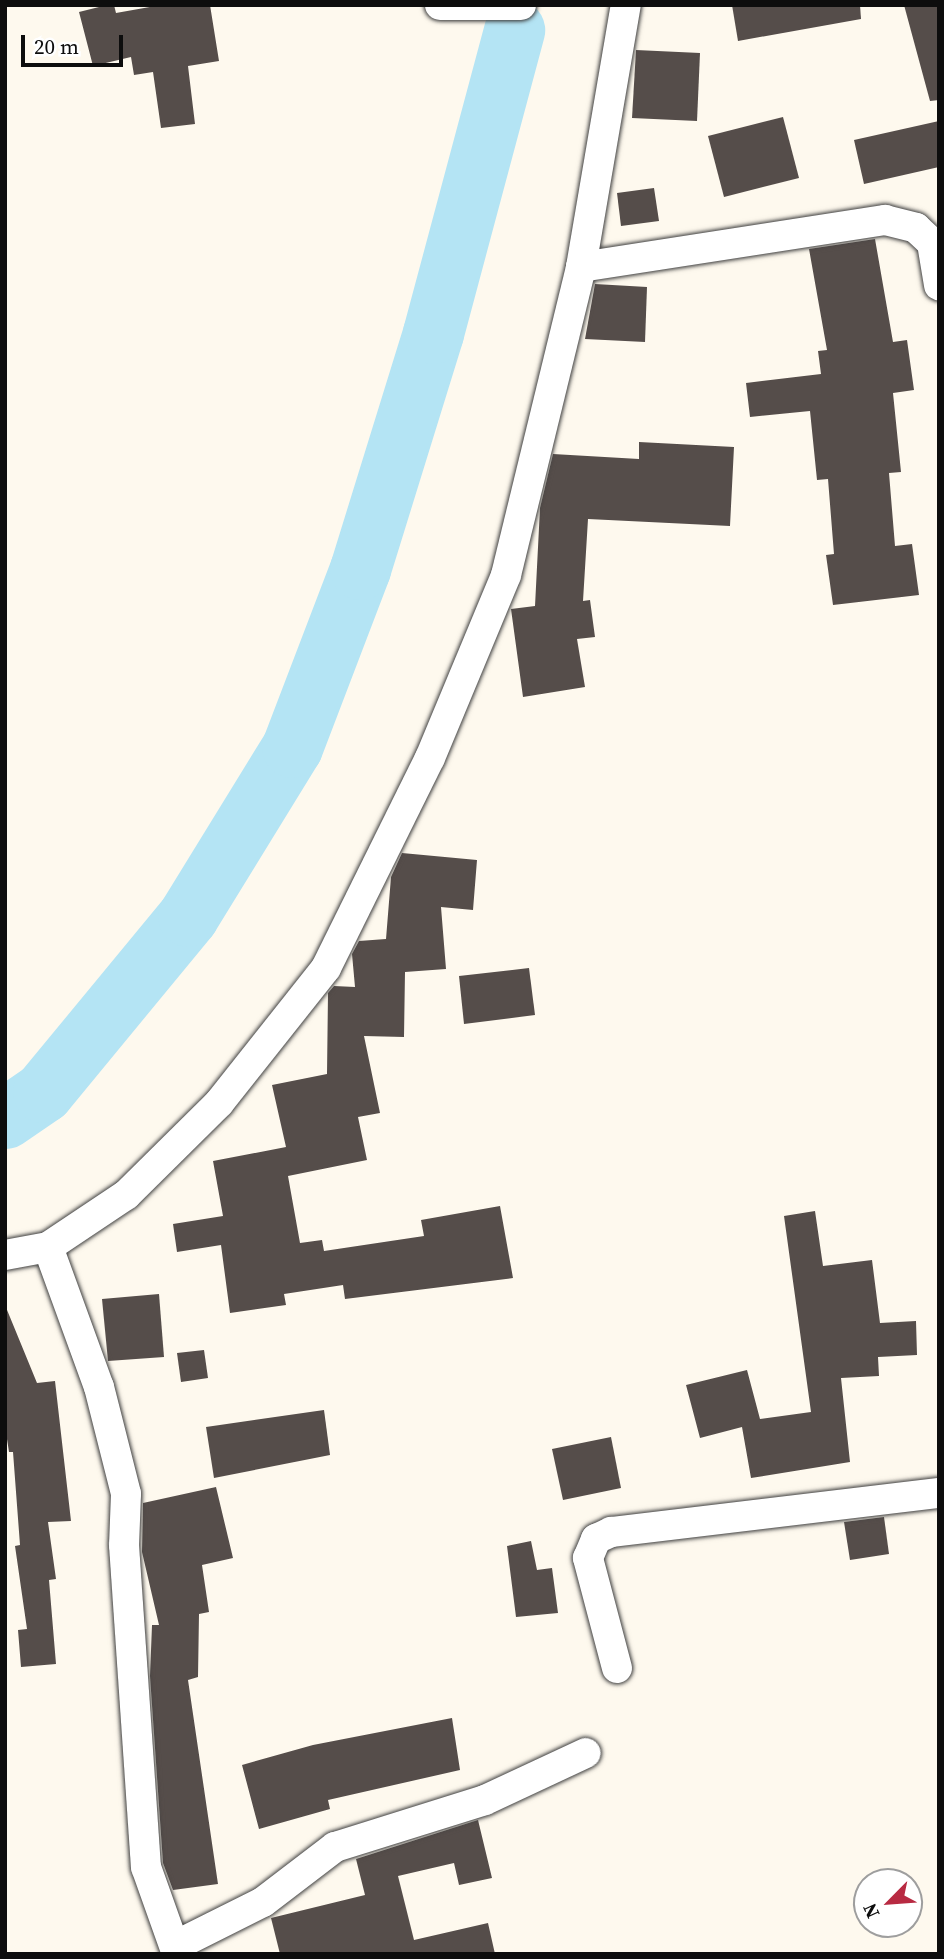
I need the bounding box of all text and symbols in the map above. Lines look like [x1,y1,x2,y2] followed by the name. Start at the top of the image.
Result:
[24,21,126,65] scale bar
[34,32,79,61] text: 20 m
[853,1868,923,1938] north arrow
[856,1899,885,1923] text: N

